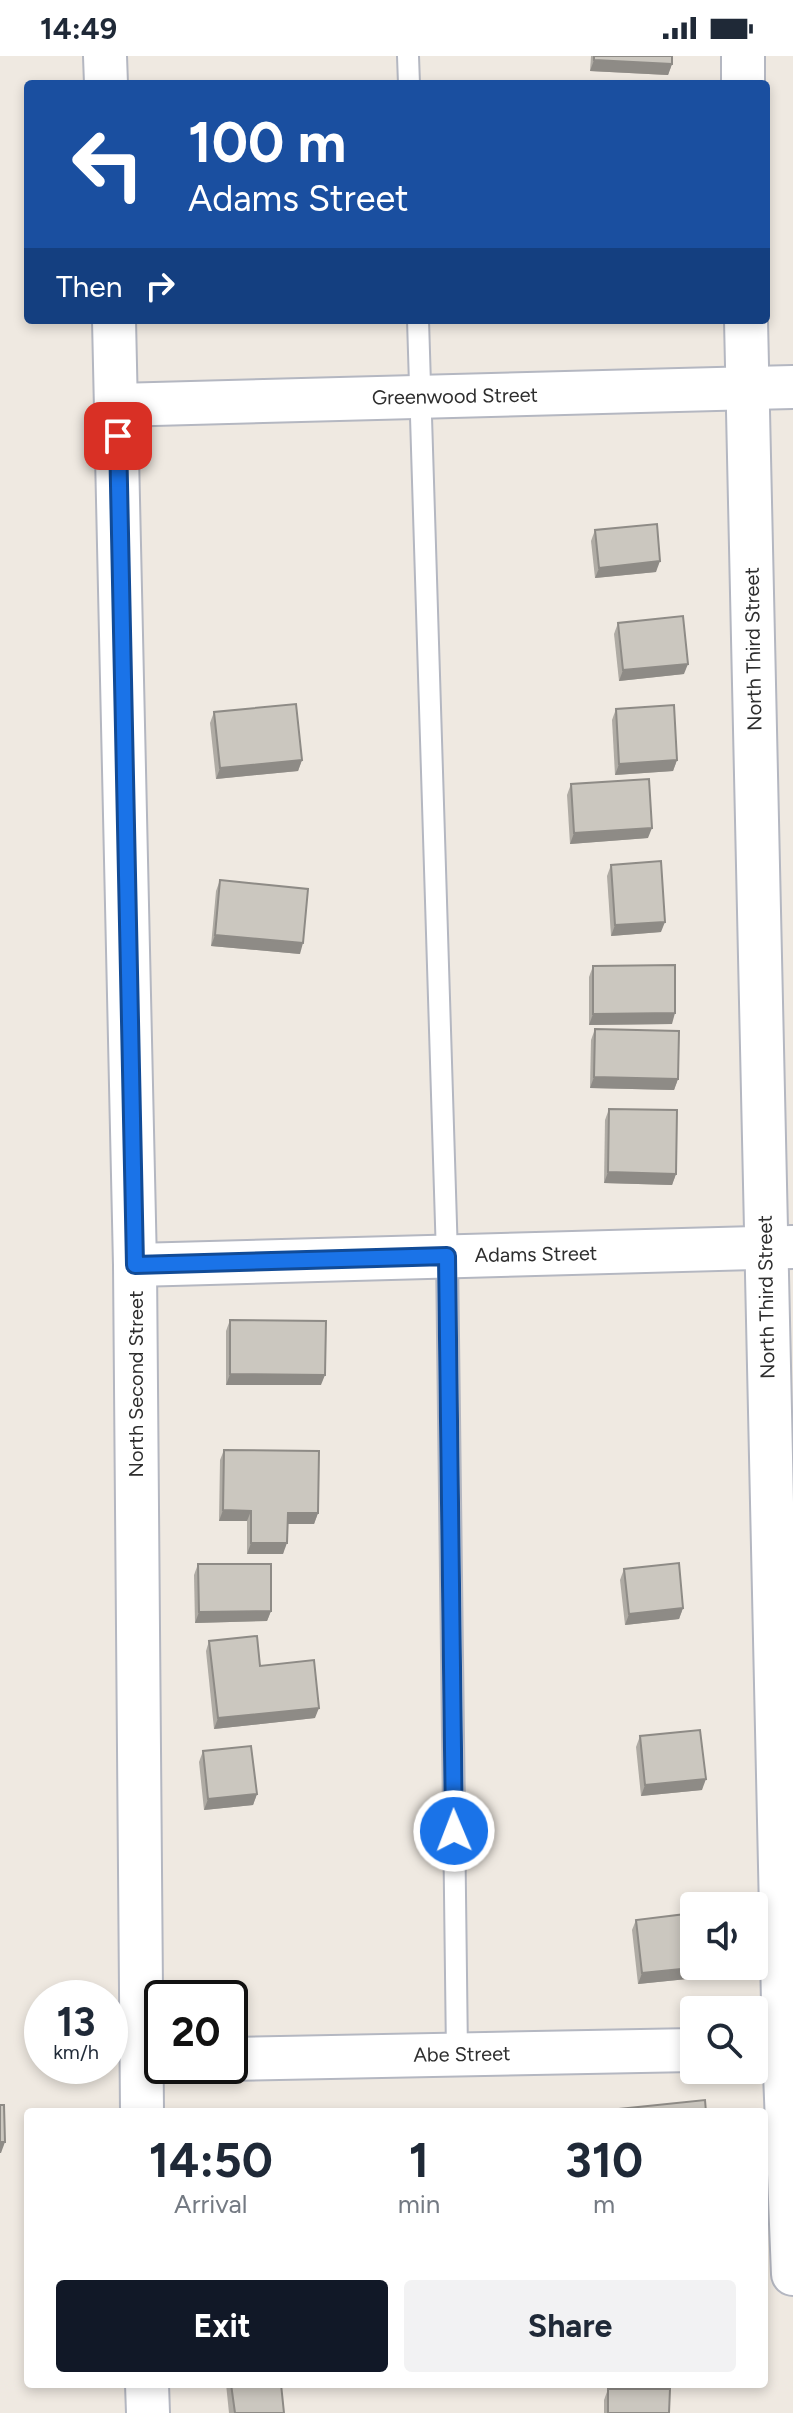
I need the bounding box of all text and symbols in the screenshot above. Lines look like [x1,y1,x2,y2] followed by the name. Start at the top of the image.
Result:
[40,10,117,47] text: 14:49
[188,109,346,176] text: 100 m
[56,112,160,216] icon: left
[188,177,409,220] text: Adams Street
[138,264,182,308] icon: right
[56,268,122,305] text: Then
[372,383,538,409] street label: Greenwood Street
[84,402,152,470] pin
[96,414,140,458] icon: arrive
[740,567,766,731] street label: North Third Street
[753,1215,779,1379] street label: North Third Street
[474,1241,598,1267] street label: Adams Street
[124,1291,148,1477] street label: North Second Street
[412,1789,496,1873] position arrow
[680,1892,768,2084] map controls
[680,1892,768,1980] button: sound
[144,1980,248,2084] speed limit sign: 20
[680,1996,768,2084] button: search
[56,1998,96,2046] text: 13
[53,2040,99,2064] text: km/h
[413,2041,511,2067] street label: Abe Street
[149,2131,273,2189] text: 14:50
[409,2131,429,2189] text: 1
[565,2131,643,2189] text: 310
[174,2188,248,2220] text: Arrival
[398,2188,440,2220] text: min
[593,2188,615,2220] text: m
[56,2280,388,2372] button: Exit
[404,2280,736,2372] button: Share

